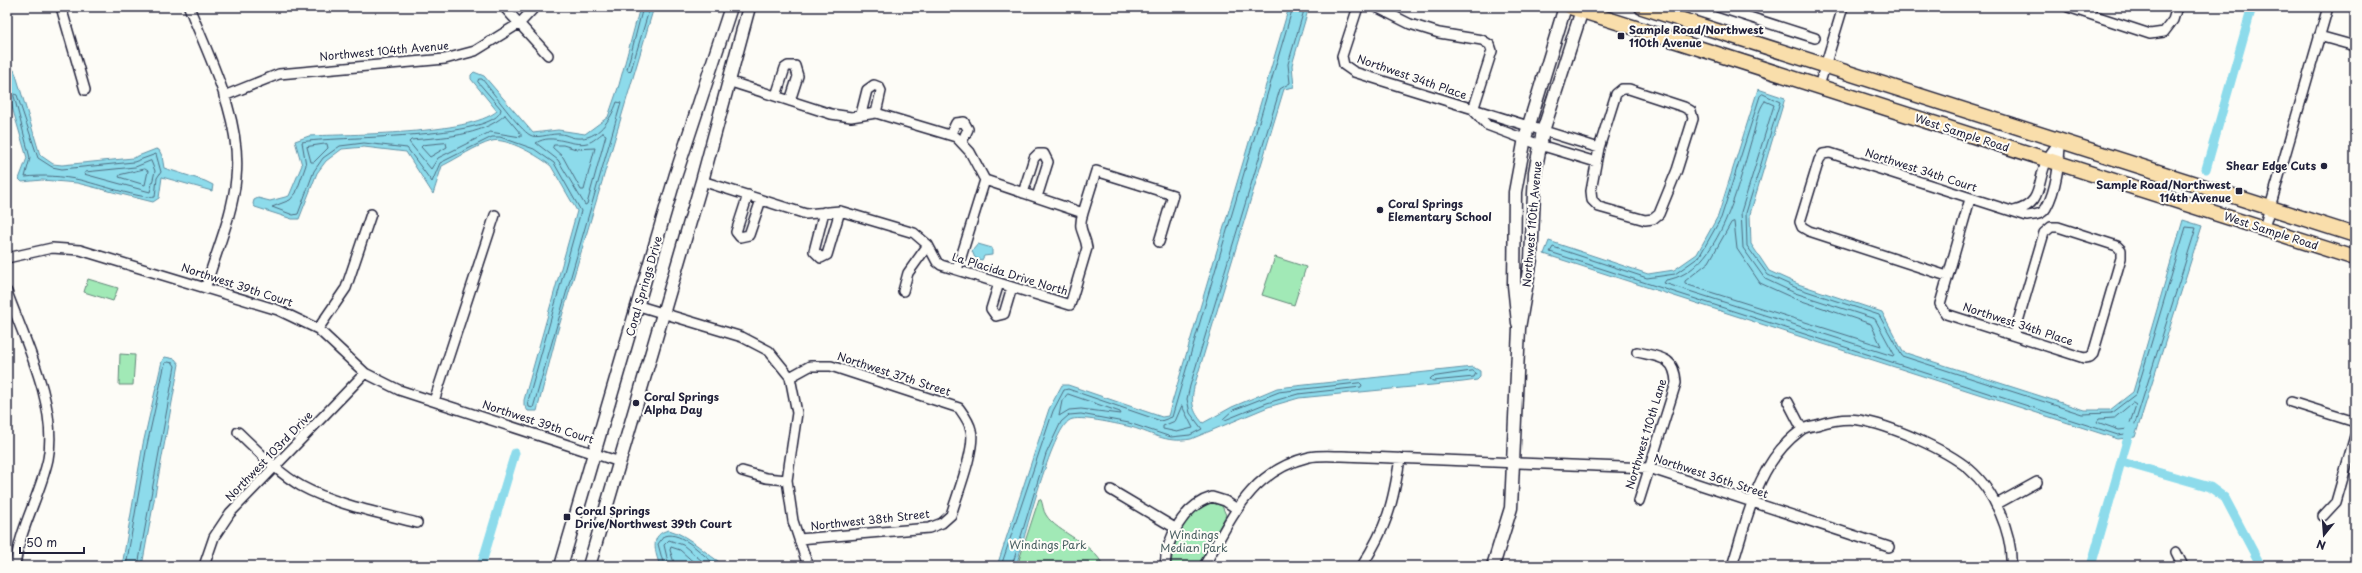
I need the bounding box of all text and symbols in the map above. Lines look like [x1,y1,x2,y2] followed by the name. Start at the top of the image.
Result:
[1629,21,1764,51] place label: Sample Road/Northwest 110th Avenue
[1616,31,1626,41] marker: Sample Road/Northwest 110th Avenue
[319,36,450,65] street label: Northwest 104th Avenue
[1355,50,1469,103] street label: Northwest 34th Place
[1913,109,2012,156] street label: West Sample Road
[1863,143,1980,196] street label: Northwest 34th Court
[2226,157,2317,174] place label: Shear Edge Cuts
[1518,160,1545,288] street label: Northwest 110th Avenue
[2319,161,2329,171] marker: Shear Edge Cuts
[2096,176,2231,206] place label: Sample Road/Northwest 114th Avenue
[2234,186,2244,196] marker: Sample Road/Northwest 114th Avenue
[1388,195,1492,225] place label: Coral Springs Elementary School
[1375,205,1385,215] marker: Coral Springs Elementary School
[2222,207,2321,254] street label: West Sample Road
[621,234,666,338] street label: Coral Springs Drive
[950,248,1070,299] street label: La Placida Drive North
[179,258,296,311] street label: Northwest 39th Court
[1961,298,2075,349] street label: Northwest 34th Place
[835,347,953,400] street label: Northwest 37th Street
[1621,377,1670,491] street label: Northwest 110th Lane
[643,388,719,418] place label: Coral Springs Alpha Day
[480,395,597,448] street label: Northwest 39th Court
[631,398,641,408] marker: Coral Springs Alpha Day
[221,407,316,505] street label: Northwest 103rd Drive
[1652,449,1771,502] street label: Northwest 36th Street
[575,502,732,532] place label: Coral Springs Drive/Northwest 39th Court
[810,505,931,534] street label: Northwest 38th Street
[562,512,572,522] marker: Coral Springs Drive/Northwest 39th Court
[2304,515,2344,555] north arrow
[1160,526,1228,556] park label: Windings Median Park
[20,529,84,555] scale bar
[26,533,57,551] text: 50 m
[1009,536,1087,553] park label: Windings Park
[2314,536,2328,554] text: N

